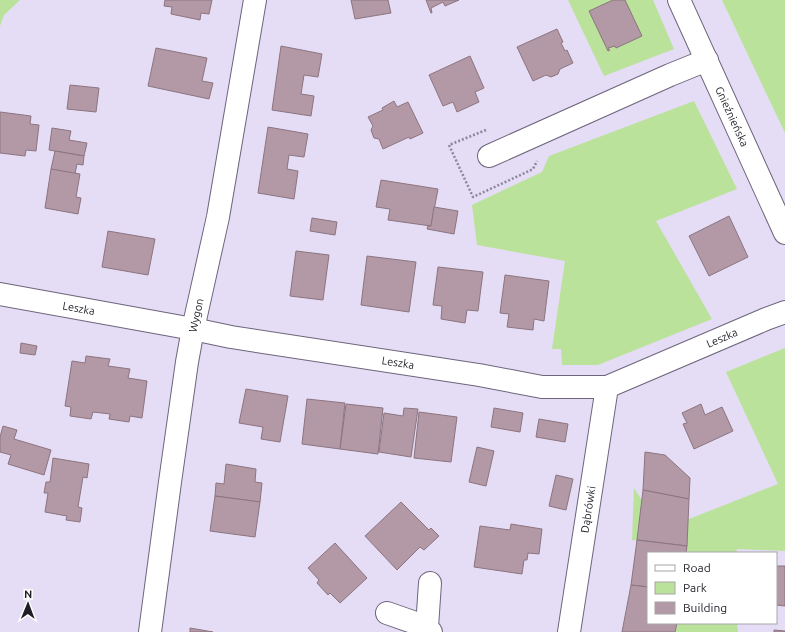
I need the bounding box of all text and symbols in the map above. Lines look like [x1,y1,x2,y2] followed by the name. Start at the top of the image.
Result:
[713,85,751,148] street label: Gnieźnieńska
[186,297,206,334] street label: Wygon
[62,299,96,317] street label: Leszka
[705,326,739,350] street label: Leszka
[381,354,415,371] street label: Leszka
[578,485,598,534] street label: Dąbrówki
[647,552,777,624] legend
[683,561,711,574] text: Road
[683,581,707,594] text: Park
[8,584,48,624] north arrow
[24,588,32,600] text: N
[683,601,727,614] text: Building

